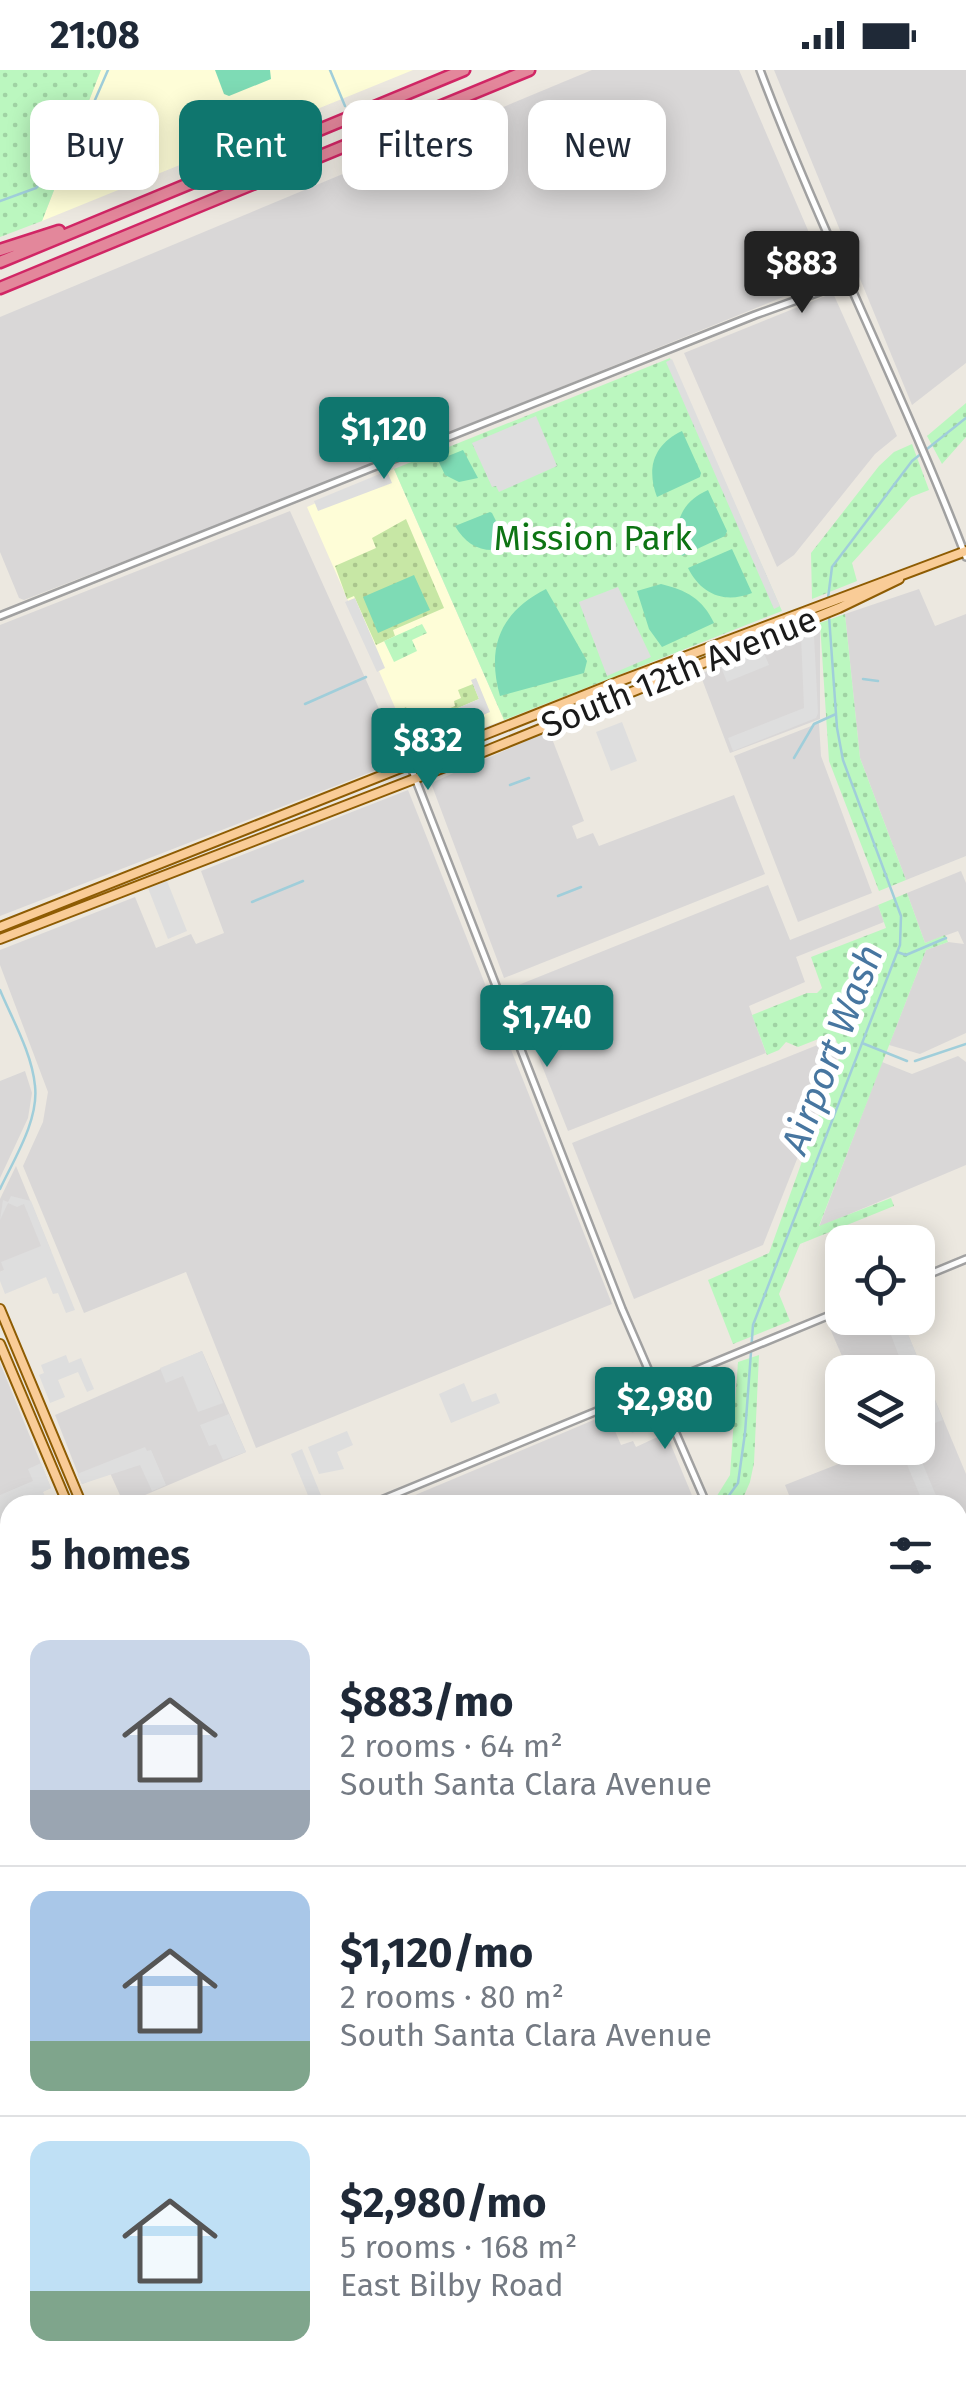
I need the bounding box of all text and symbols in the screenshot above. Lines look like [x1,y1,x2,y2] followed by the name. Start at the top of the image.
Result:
[50,12,140,58] text: 21:08
[30,100,159,190] chip: Buy
[179,100,322,190] chip: Rent
[342,100,508,190] chip: Filters
[528,100,666,190] chip: New
[743,231,861,316] pin: $883
[766,244,838,282] text: $883
[303,397,465,482] pin: $1,120
[341,410,427,448] text: $1,120
[494,517,692,559] park label: Mission Park
[535,598,823,746] street label: South 12th Avenue
[369,708,487,793] pin: $832
[393,721,463,759] text: $832
[770,938,893,1162] water label: Airport Wash
[466,985,628,1070] pin: $1,740
[502,998,592,1036] text: $1,740
[825,1225,935,1465] map controls
[825,1225,935,1335] button: locate
[825,1355,935,1465] button: layers
[584,1367,746,1452] pin: $2,980
[617,1380,713,1418] text: $2,980
[883,1528,938,1583] icon: filters
[30,1530,190,1580] text: 5 homes
[340,1677,513,1727] text: $883/mo
[110,1680,230,1800] icon: home
[340,1727,563,1765] text: 2 rooms · 64 m²
[340,1765,712,1803] text: South Santa Clara Avenue
[340,1928,533,1978] text: $1,120/mo
[110,1931,230,2051] icon: home
[340,1978,564,2016] text: 2 rooms · 80 m²
[340,2016,712,2054] text: South Santa Clara Avenue
[340,2178,547,2228] text: $2,980/mo
[110,2181,230,2301] icon: home
[340,2228,577,2266] text: 5 rooms · 168 m²
[340,2266,564,2304] text: East Bilby Road

